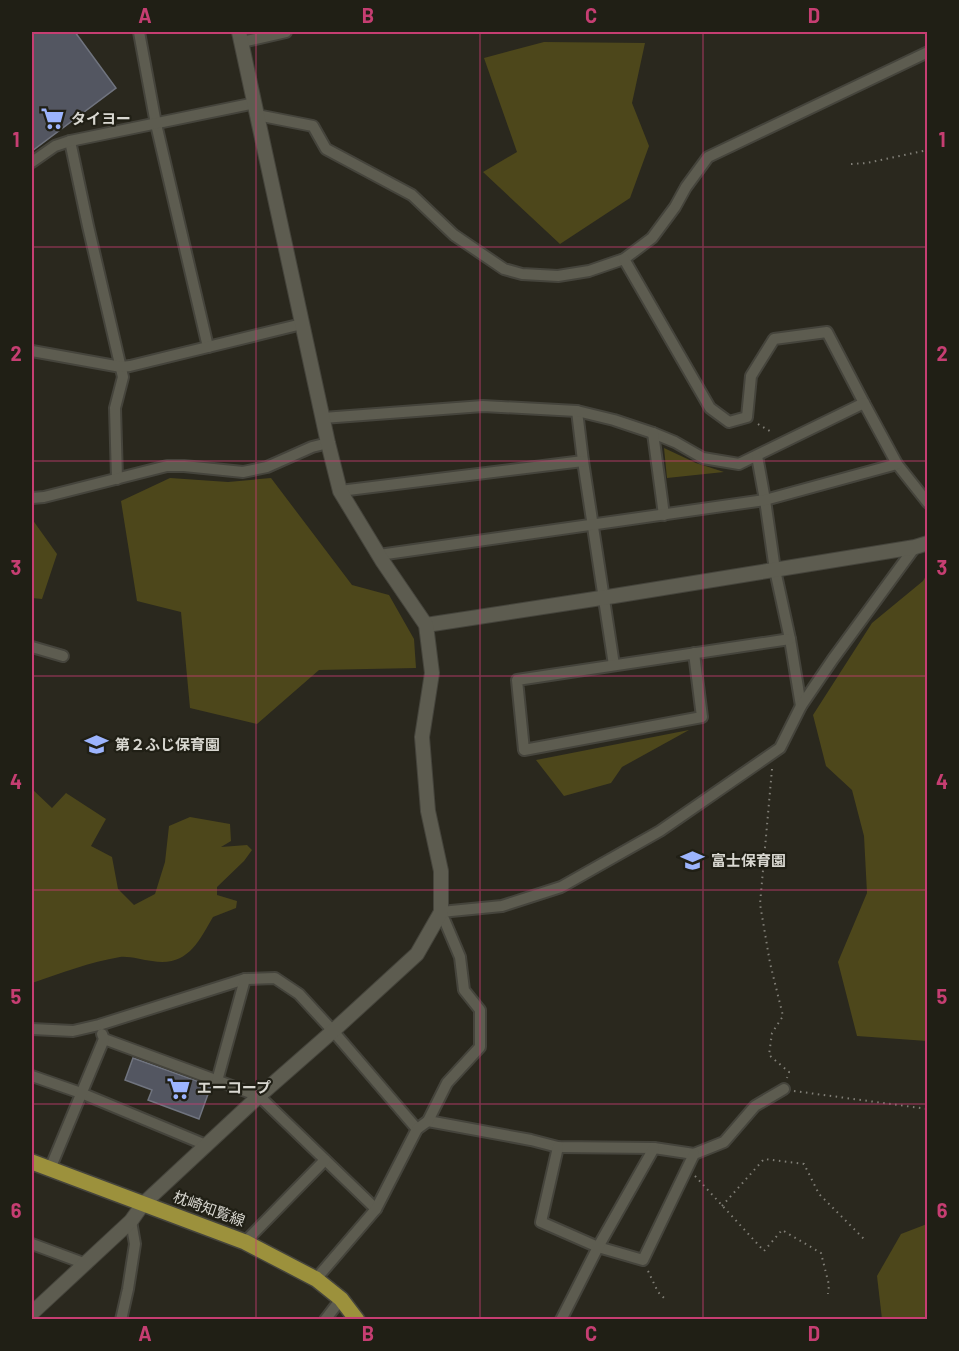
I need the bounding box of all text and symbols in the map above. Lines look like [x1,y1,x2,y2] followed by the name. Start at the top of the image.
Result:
[138,3,152,27] text: A
[362,3,374,27] text: B
[585,3,597,27] text: C
[808,3,820,27] text: D
[40,106,66,132] supermarket icon: タイヨー
[71,109,131,127] place label: タイヨー
[12,127,20,151] text: 1
[938,127,946,151] text: 1
[10,341,22,365] text: 2
[936,341,948,365] text: 2
[11,555,21,579] text: 3
[937,555,947,579] text: 3
[84,732,110,758] school or university icon: 第２ふじ保育園
[115,735,220,753] place label: 第２ふじ保育園
[10,769,22,793] text: 4
[936,769,948,793] text: 4
[680,848,706,874] school or university icon: 富士保育園
[711,851,786,869] place label: 富士保育園
[11,984,22,1008] text: 5
[937,984,948,1008] text: 5
[166,1075,192,1101] supermarket icon: エーコープ
[197,1078,271,1096] place label: エーコープ
[171,1187,248,1229] street label: 枕崎知覧線
[11,1198,22,1222] text: 6
[937,1198,948,1222] text: 6
[138,1321,152,1345] text: A
[362,1321,374,1345] text: B
[585,1321,597,1345] text: C
[808,1321,820,1345] text: D

